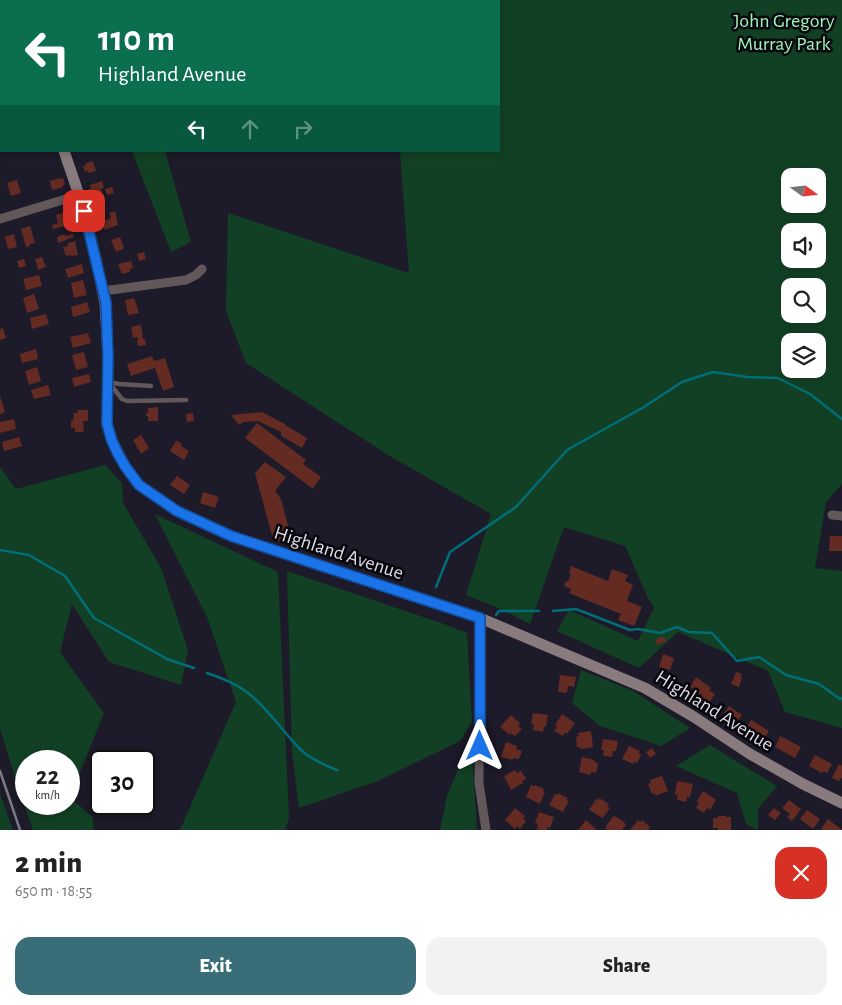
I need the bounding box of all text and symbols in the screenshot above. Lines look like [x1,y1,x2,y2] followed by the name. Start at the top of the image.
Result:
[733,11,835,54] park label: John Gregory Murray Park
[15,20,80,85] icon: left
[98,22,175,57] text: 110 m
[98,63,246,85] text: Highland Avenue
[183,115,211,143] icon: left
[236,115,264,143] icon: ahead
[289,115,317,143] icon: right
[781,168,826,212] north arrow
[781,168,826,378] map controls
[63,190,105,232] pin
[70,197,98,225] icon: arrive
[781,223,826,268] button: sound
[781,278,826,323] button: search
[781,333,826,378] button: layers
[271,523,406,583] street label: Highland Avenue
[652,667,777,755] street label: Highland Avenue
[453,719,505,771] position arrow
[90,750,155,815] speed limit sign: 30
[36,764,59,789] text: 22
[35,789,60,801] text: km/h
[775,847,827,899] button: close
[15,848,82,878] text: 2 min
[15,883,92,899] text: 650 m · 18:55
[15,937,416,995] button: Exit
[426,937,827,995] button: Share

